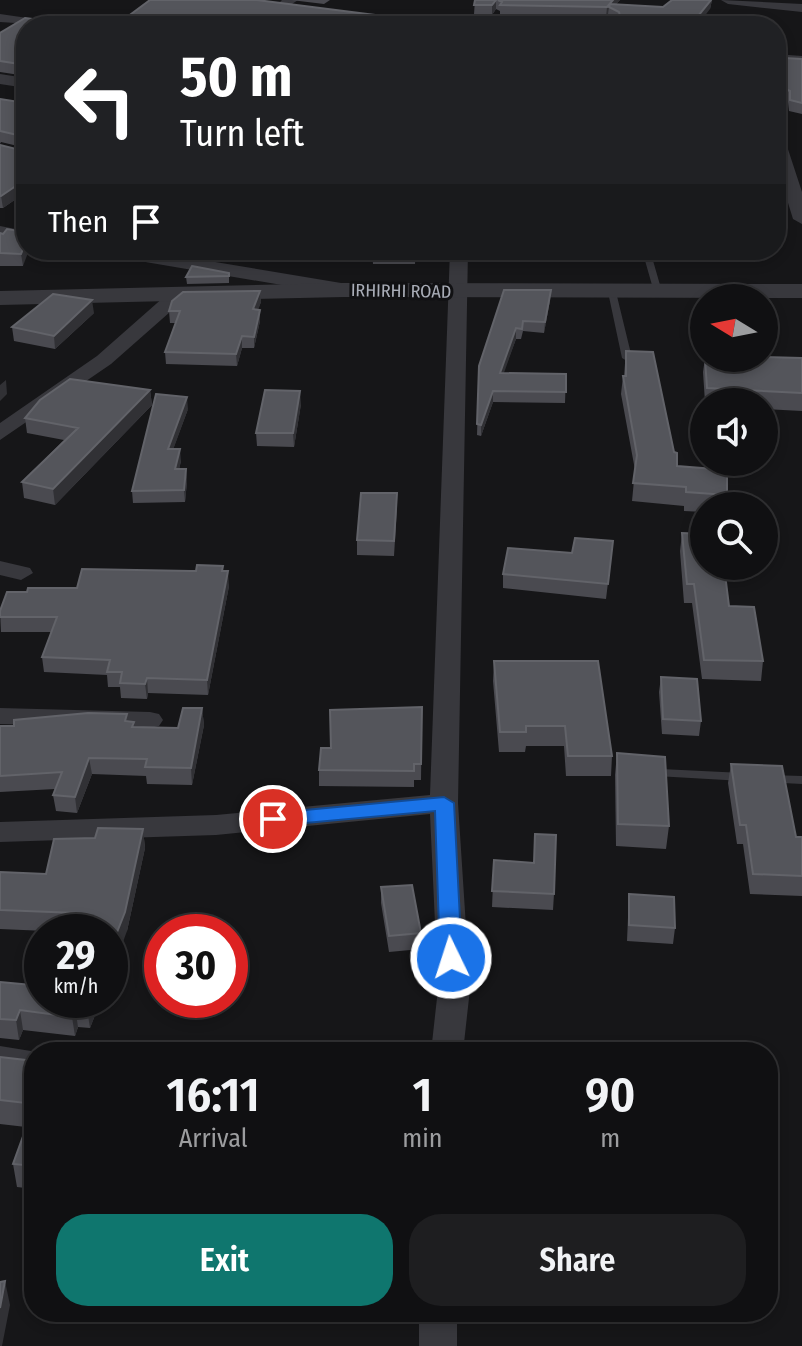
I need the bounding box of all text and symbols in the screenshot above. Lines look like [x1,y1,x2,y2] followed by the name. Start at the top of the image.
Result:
[180,44,292,111] text: 50 m
[48,48,152,152] icon: left
[180,112,304,156] text: Turn left
[124,200,168,244] icon: arrive
[48,204,108,240] text: Then
[351,279,451,303] street label: IRHIRHI ROAD
[690,284,778,372] north arrow
[690,284,778,580] map controls
[690,388,778,476] button: sound
[690,492,778,580] button: search
[239,785,307,853] pin
[251,797,295,841] icon: arrive
[144,914,248,1018] speed limit sign: 30
[409,916,493,1000] position arrow
[56,932,95,980] text: 29
[54,974,98,998] text: km/h
[167,1066,260,1124] text: 16:11
[412,1066,432,1124] text: 1
[585,1066,635,1124] text: 90
[179,1123,248,1154] text: Arrival
[402,1123,443,1154] text: min
[600,1123,620,1154] text: m
[56,1214,393,1306] button: Exit
[409,1214,746,1306] button: Share

